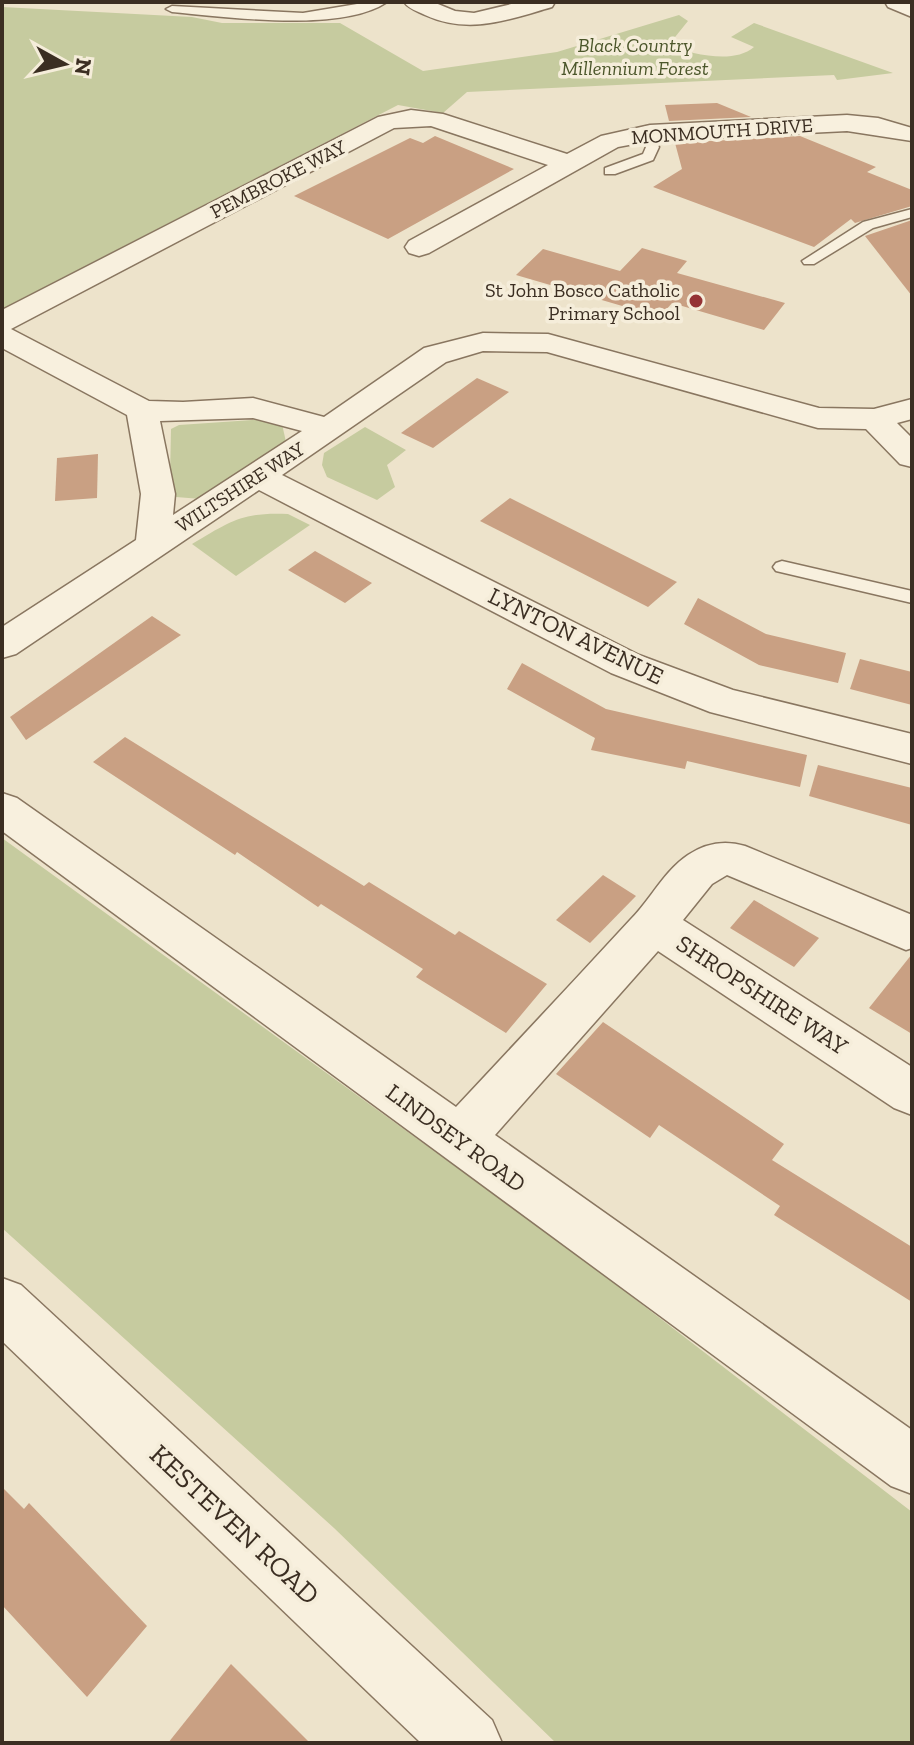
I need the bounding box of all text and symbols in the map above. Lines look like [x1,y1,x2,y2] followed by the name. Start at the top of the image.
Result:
[24,24,104,104] north arrow
[561,33,709,80] park label: Black Country Millennium Forest
[69,57,98,77] text: N
[630,113,814,149] street label: MONMOUTH DRIVE
[206,134,351,224] street label: PEMBROKE WAY
[485,278,680,325] place label: St John Bosco Catholic Primary School
[687,292,705,310] marker: St John Bosco Catholic Primary School
[171,436,310,538] street label: WILTSHIRE WAY
[484,581,669,691] street label: LYNTON AVENUE
[671,928,854,1061] street label: SHROPSHIRE WAY
[381,1077,532,1198] street label: LINDSEY ROAD
[143,1437,326,1611] street label: KESTEVEN ROAD

